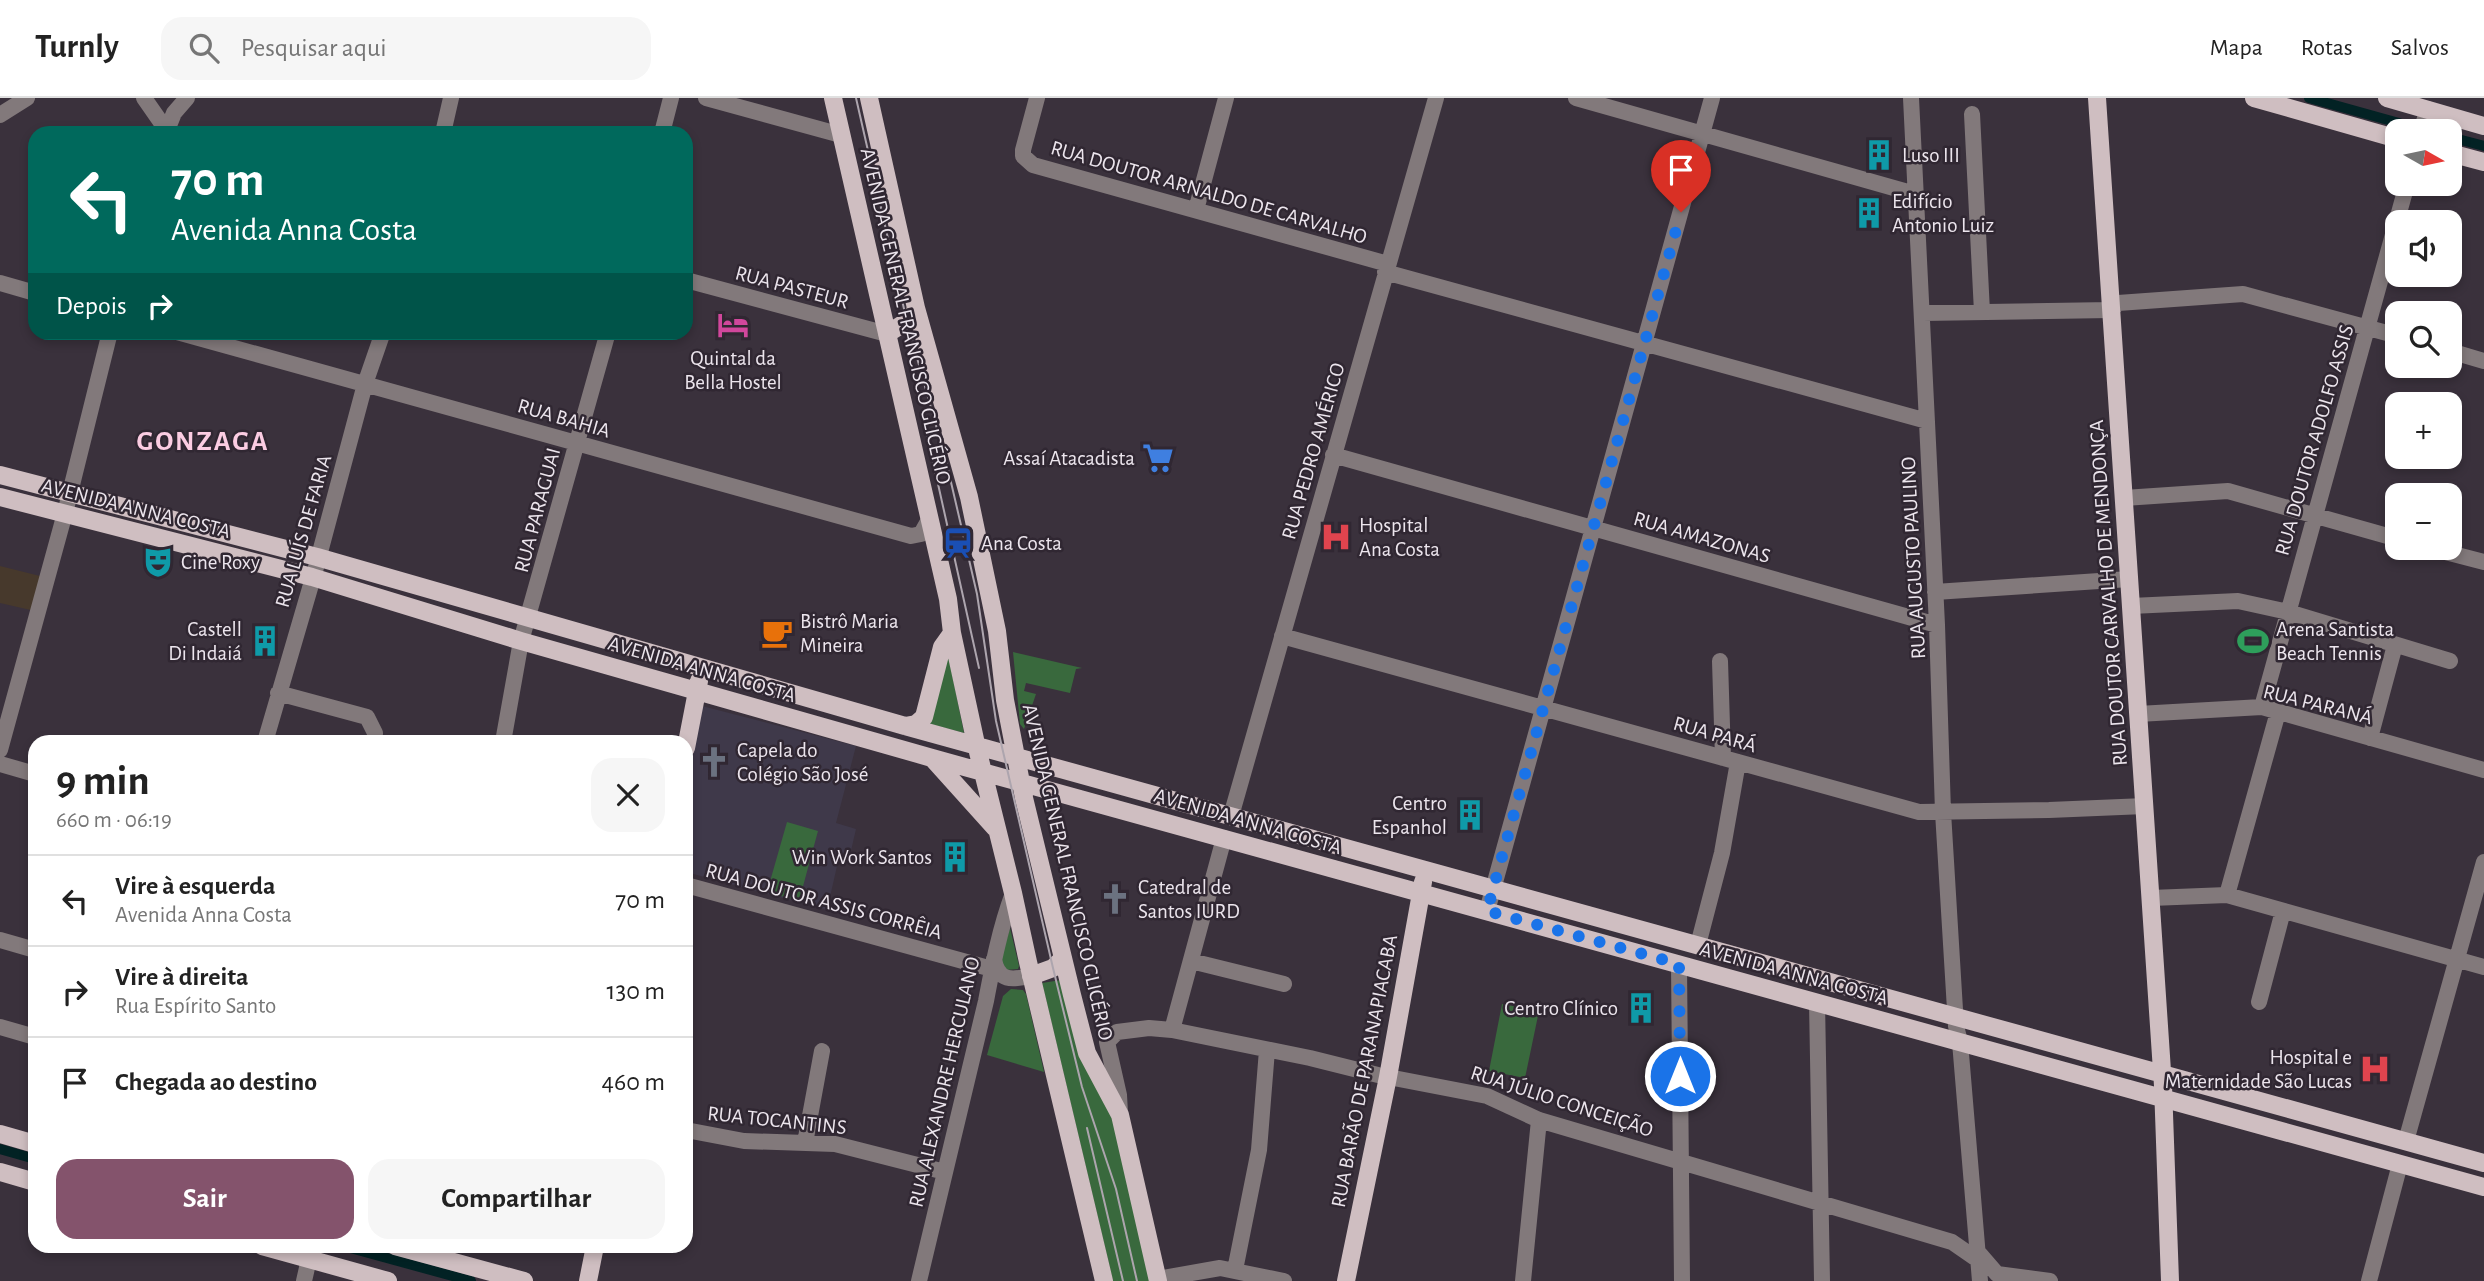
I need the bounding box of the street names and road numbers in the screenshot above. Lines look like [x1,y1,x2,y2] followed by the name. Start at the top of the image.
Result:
[1048,137,1369,248] street label: RUA DOUTOR ARNALDO DE CARVALHO
[857,145,956,486] street label: AVENIDA GENERAL FRANCISCO GLICÉRIO
[733,262,851,313] street label: RUA PASTEUR
[2271,322,2358,558] street label: RUA DOUTOR ADOLFO ASSIS
[1276,360,1349,542] street label: RUA PEDRO AMÉRICO
[515,395,612,442] street label: RUA BAHIA
[2086,419,2131,767] street label: RUA DOUTOR CARVALHO DE MENDONÇA
[511,445,564,575] street label: RUA PARAGUAI
[270,452,335,610] street label: RUA LUÍS DE FARIA
[1898,456,1929,660] street label: RUA AUGUSTO PAULINO
[39,475,233,542] street label: AVENIDA ANNA COSTA
[1631,508,1773,567] street label: RUA AMAZONAS
[606,633,798,706] street label: AVENIDA ANNA COSTA
[2261,679,2375,728] street label: RUA PARANÁ
[1019,701,1118,1042] street label: AVENIDA GENERAL FRANCISCO GLICÉRIO
[1671,711,1759,756] street label: RUA PARÁ
[1152,785,1344,858] street label: AVENIDA ANNA COSTA
[703,858,945,943] street label: RUA DOUTOR ASSIS CORRÊIA
[1326,932,1401,1209] street label: RUA BARÃO DE PARANAPIACABA
[1697,938,1890,1009] street label: AVENIDA ANNA COSTA
[905,955,984,1209] street label: RUA ALEXANDRE HERCULANO
[1468,1060,1656,1141] street label: RUA JÚLIO CONCEIÇÃO
[706,1103,848,1138] street label: RUA TOCANTINS

